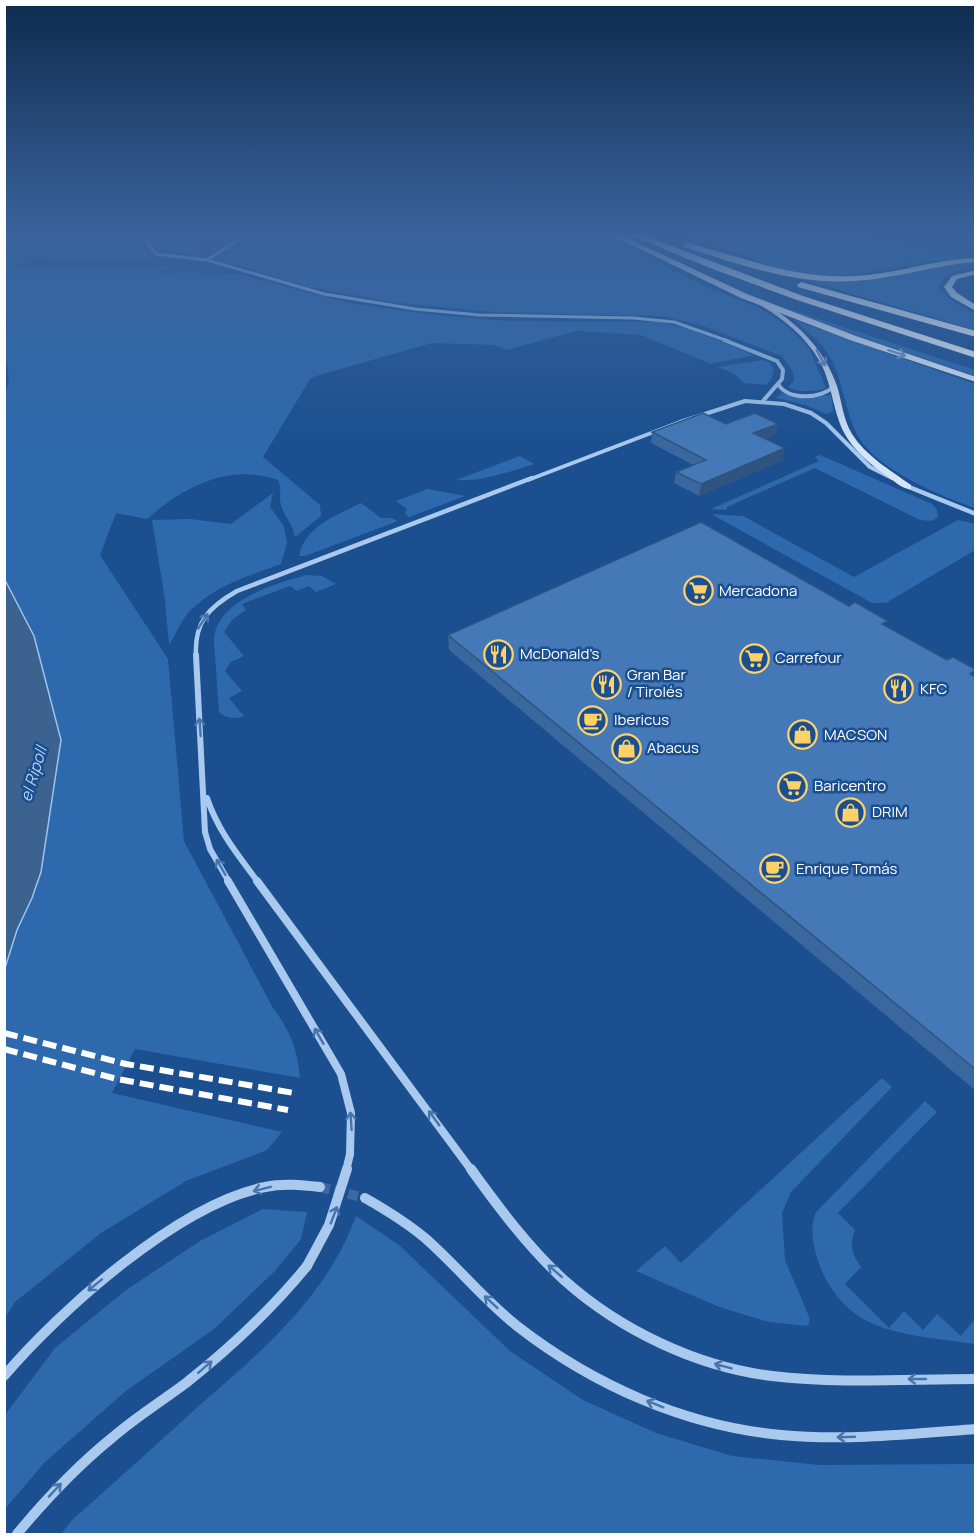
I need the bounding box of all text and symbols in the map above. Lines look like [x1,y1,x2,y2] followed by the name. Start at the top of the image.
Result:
[815,349,827,366] one-way arrow
[887,349,906,360] one-way arrow
[682,575,714,607] supermarket icon: Mercadona
[719,580,797,601] place label: Mercadona
[197,612,210,629] one-way arrow
[483,638,515,670] restaurant icon: McDonald's
[738,642,770,674] supermarket icon: Carrefour
[520,643,599,664] place label: McDonald's
[775,647,842,668] place label: Carrefour
[627,664,686,702] place label: Gran Bar / Tirolés
[590,668,622,700] restaurant icon: Gran Bar / Tirolés
[883,673,915,705] restaurant icon: KFC
[920,678,947,699] place label: KFC
[577,704,609,736] cafe icon: Ibericus
[614,709,669,730] place label: Ibericus
[194,717,205,737] one-way arrow
[787,719,819,751] shop icon: MACSON
[824,724,887,745] place label: MACSON
[610,732,642,764] shop icon: Abacus
[647,737,699,758] place label: Abacus
[14,742,52,804] water label: el Ripoll
[777,770,809,802] supermarket icon: Baricentro
[814,775,886,796] place label: Baricentro
[835,796,867,828] shop icon: DRIM
[872,801,908,822] place label: DRIM
[759,853,791,885] cafe icon: Enrique Tomás
[796,858,898,879] place label: Enrique Tomás
[215,859,227,876] one-way arrow
[312,1028,324,1045] one-way arrow
[345,1111,356,1131] one-way arrow
[428,1111,440,1127] one-way arrow
[253,1184,272,1196] one-way arrow
[330,1206,341,1224] one-way arrow
[548,1264,563,1278] one-way arrow
[87,1279,103,1292] one-way arrow
[484,1295,499,1309] one-way arrow
[197,1360,213,1374] one-way arrow
[714,1360,733,1371] one-way arrow
[908,1373,928,1385] one-way arrow
[646,1398,665,1409] one-way arrow
[836,1431,856,1443] one-way arrow
[48,1483,62,1498] one-way arrow

